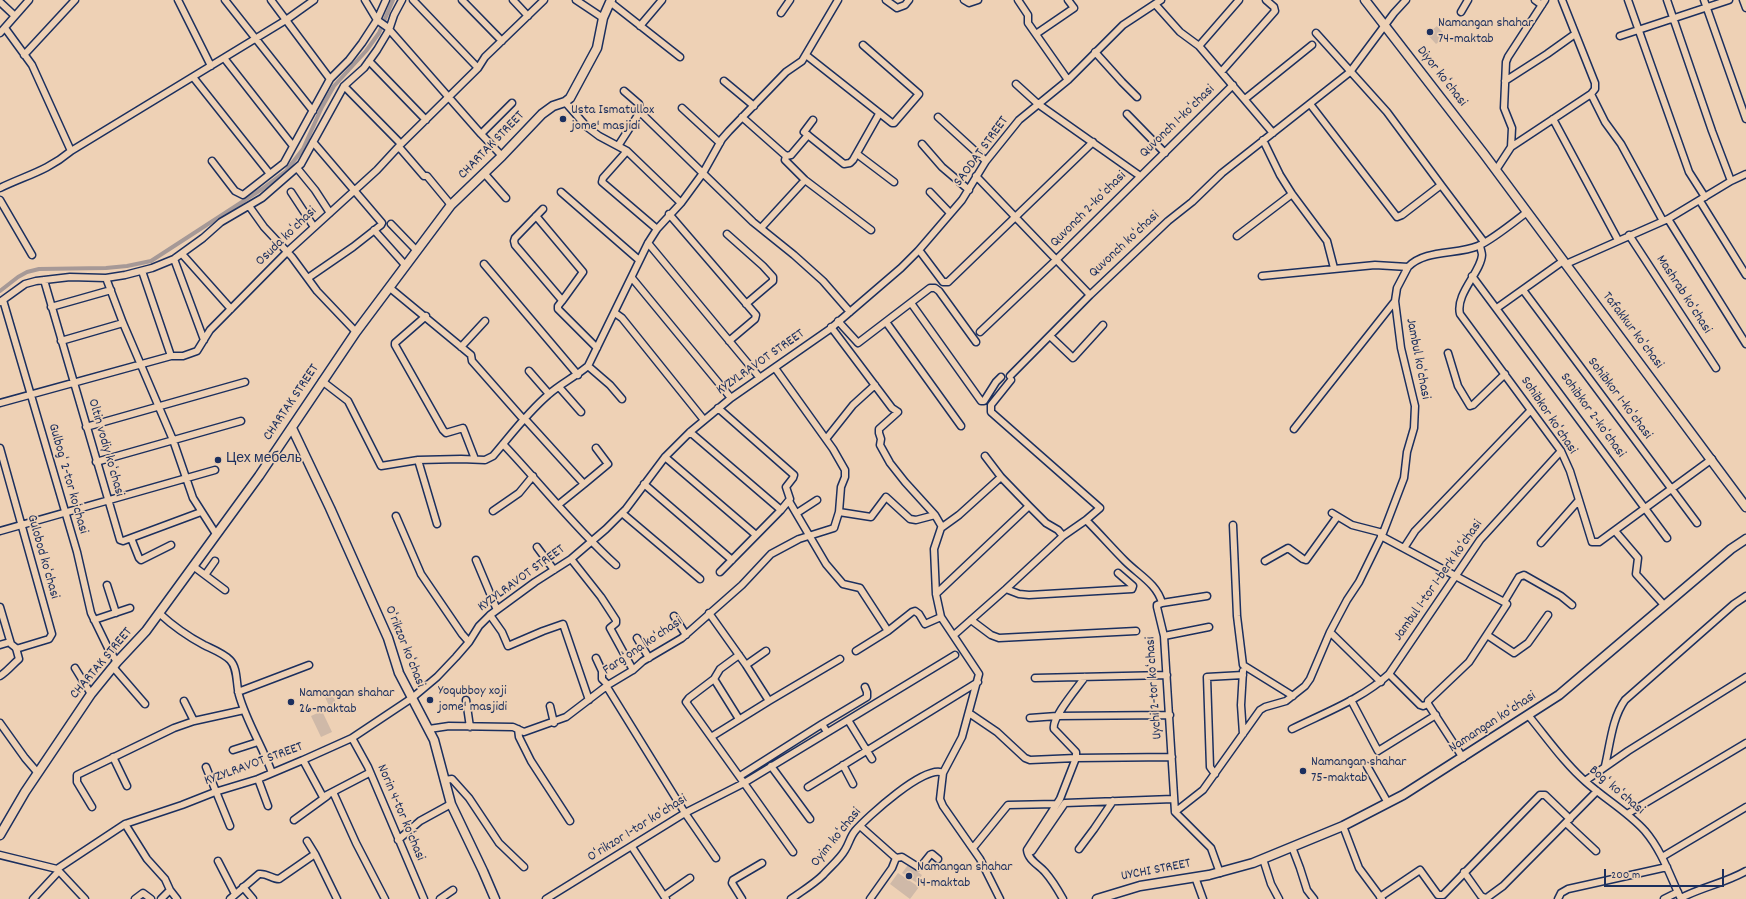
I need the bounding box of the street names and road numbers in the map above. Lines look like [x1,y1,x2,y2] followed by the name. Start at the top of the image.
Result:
[1412,43,1470,111] street label: Diyor koʻchasi
[1137,82,1219,162] street label: Quvonch 1-koʻchasi
[455,108,529,184] street label: CHARTAK STREET
[951,114,1013,190] street label: SAODAT STREET
[1047,168,1131,252] street label: Quvonch 2-koʻchasi
[253,204,321,270] street label: Osuda koʻchasi
[1086,208,1164,282] street label: Quvonch koʻchasi
[1651,253,1715,337] street label: Mashrab koʻchasi
[1598,289,1666,373] street label: Tafakkur koʻchasi
[1401,317,1433,401] street label: Jambul koʻchasi
[714,326,808,400] street label: KYZYLRAVOT STREET
[1583,355,1655,443] street label: Sohibkor 1-koʻchasi
[260,362,324,444] street label: CHARTAK STREET
[1556,370,1628,462] street label: Sohibkor 2-koʻchasi
[1516,374,1580,458] street label: Sohibkor koʻchasi
[83,397,127,499] street label: Oltin vodiy koʻchasi
[43,422,91,536] street label: Gulbogʻ 2-tor koʻchasi
[22,513,62,601] street label: Gulobod koʻchasi
[1391,517,1487,645] street label: Jambul 1-tor 1-berk koʻchasi
[475,542,569,616] street label: KYZYLRAVOT STREET
[380,604,428,690] street label: Oʻrikzor koʻchasi
[600,614,686,680] street label: Fargʻona koʻchasi
[67,625,137,703] street label: CHARTAK STREET
[1143,636,1167,740] street label: Uychi 2-tor koʻchasi
[1446,689,1540,757] street label: Namangan koʻchasi
[202,739,306,791] street label: KYZYLRAVOT STREET
[372,762,428,864] street label: Norin 4-tor koʻchasi
[1585,763,1647,819] street label: Bogʻ koʻchasi
[585,792,691,866] street label: Oʻrikzor 1-tor koʻchasi
[808,805,866,871] street label: Oyim koʻchasi
[1120,856,1192,886] street label: UYCHI STREET

